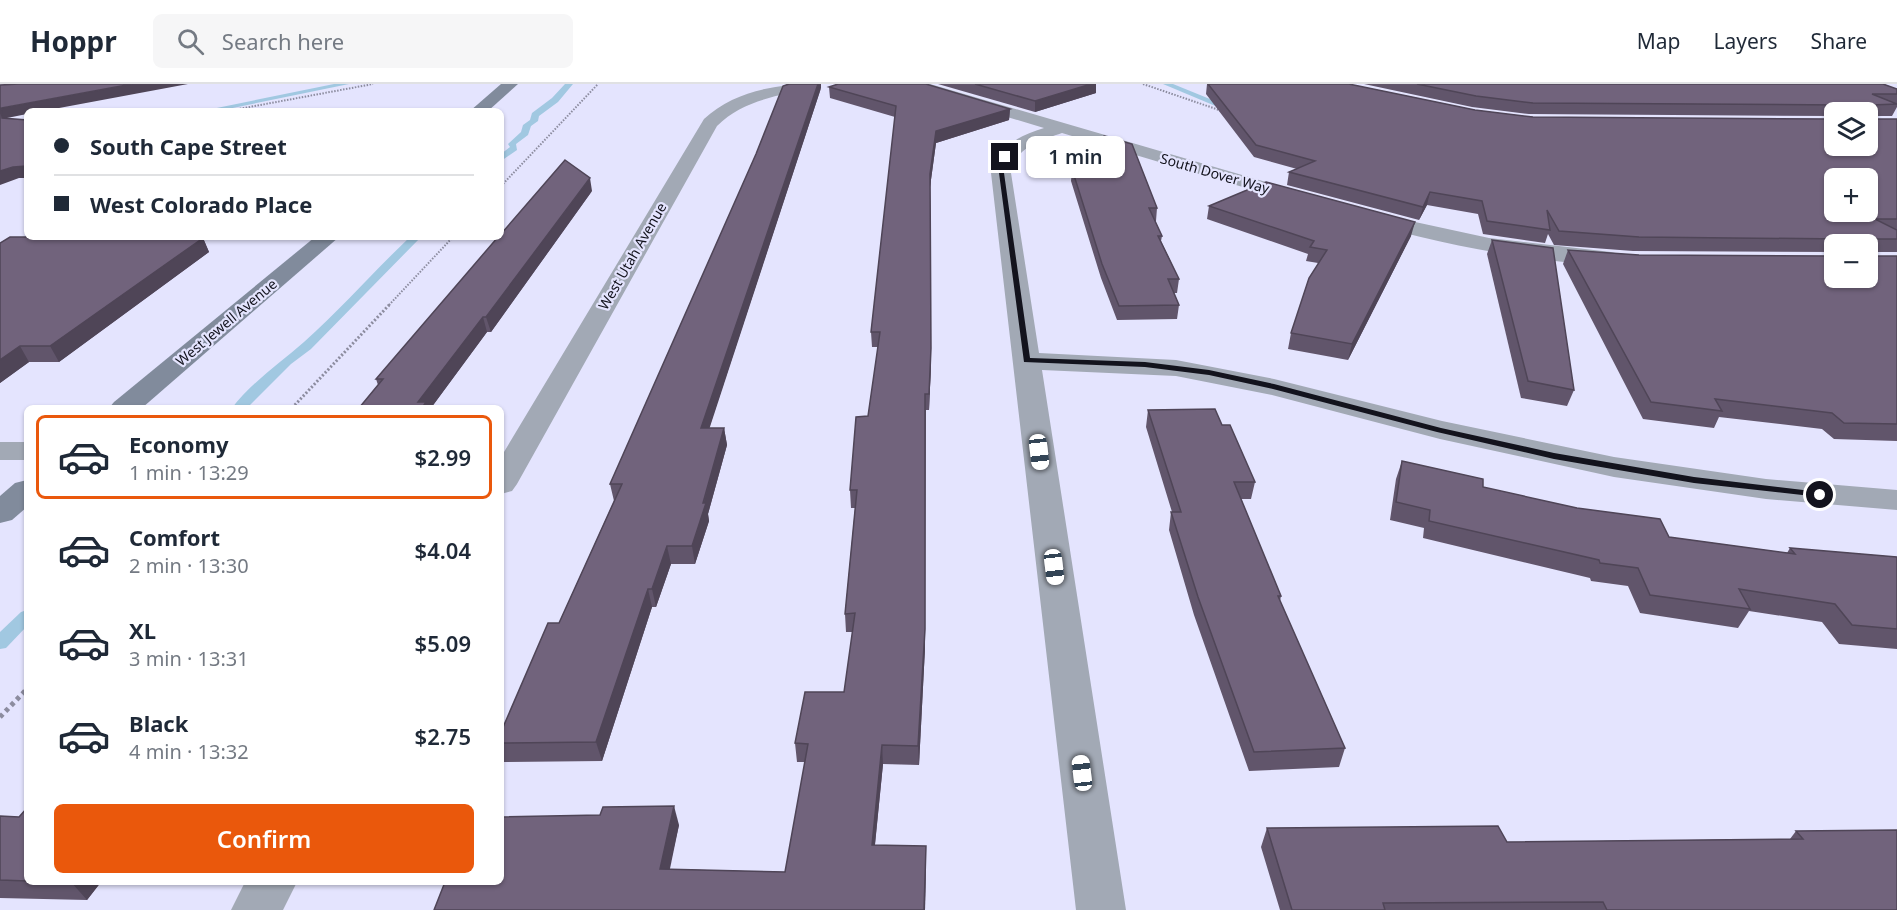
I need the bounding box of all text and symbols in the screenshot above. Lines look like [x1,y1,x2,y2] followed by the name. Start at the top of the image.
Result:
[153,14,573,68] search box
[30,22,117,60] text: Hoppr
[174,25,207,58] icon: search
[222,26,344,56] text: Search here
[1637,27,1681,55] text: Map
[1714,27,1778,55] text: Layers
[1811,27,1867,55] text: Share
[1824,102,1878,288] map controls
[1824,102,1878,156] button: layers
[90,131,287,161] text: South Cape Street
[1026,136,1125,178] callout: 1 min
[991,143,1018,170] route end
[1048,143,1103,170] text: 1 min
[1158,148,1273,198] street label: South Dover Way
[1824,168,1878,222] button: +
[90,189,312,219] text: West Colorado Place
[594,199,670,313] street label: West Utah Avenue
[1824,234,1878,288] button: −
[171,274,281,370] street label: West Jewell Avenue
[129,429,228,459] text: Economy
[57,430,111,484] icon: car
[1028,433,1050,471] car
[415,442,471,472] text: $2.99
[129,459,249,486] text: 1 min · 13:29
[1806,481,1833,508] route start
[129,522,220,552] text: Comfort
[57,523,111,577] icon: car
[415,535,471,565] text: $4.04
[1043,548,1065,586] car
[129,552,249,579] text: 2 min · 13:30
[129,615,156,645] text: XL
[57,616,111,670] icon: car
[415,628,471,658] text: $5.09
[129,645,249,672] text: 3 min · 13:31
[129,708,188,738] text: Black
[57,709,111,763] icon: car
[415,721,471,751] text: $2.75
[129,738,249,765] text: 4 min · 13:32
[1071,754,1093,792] car
[54,804,474,873] button: Confirm

